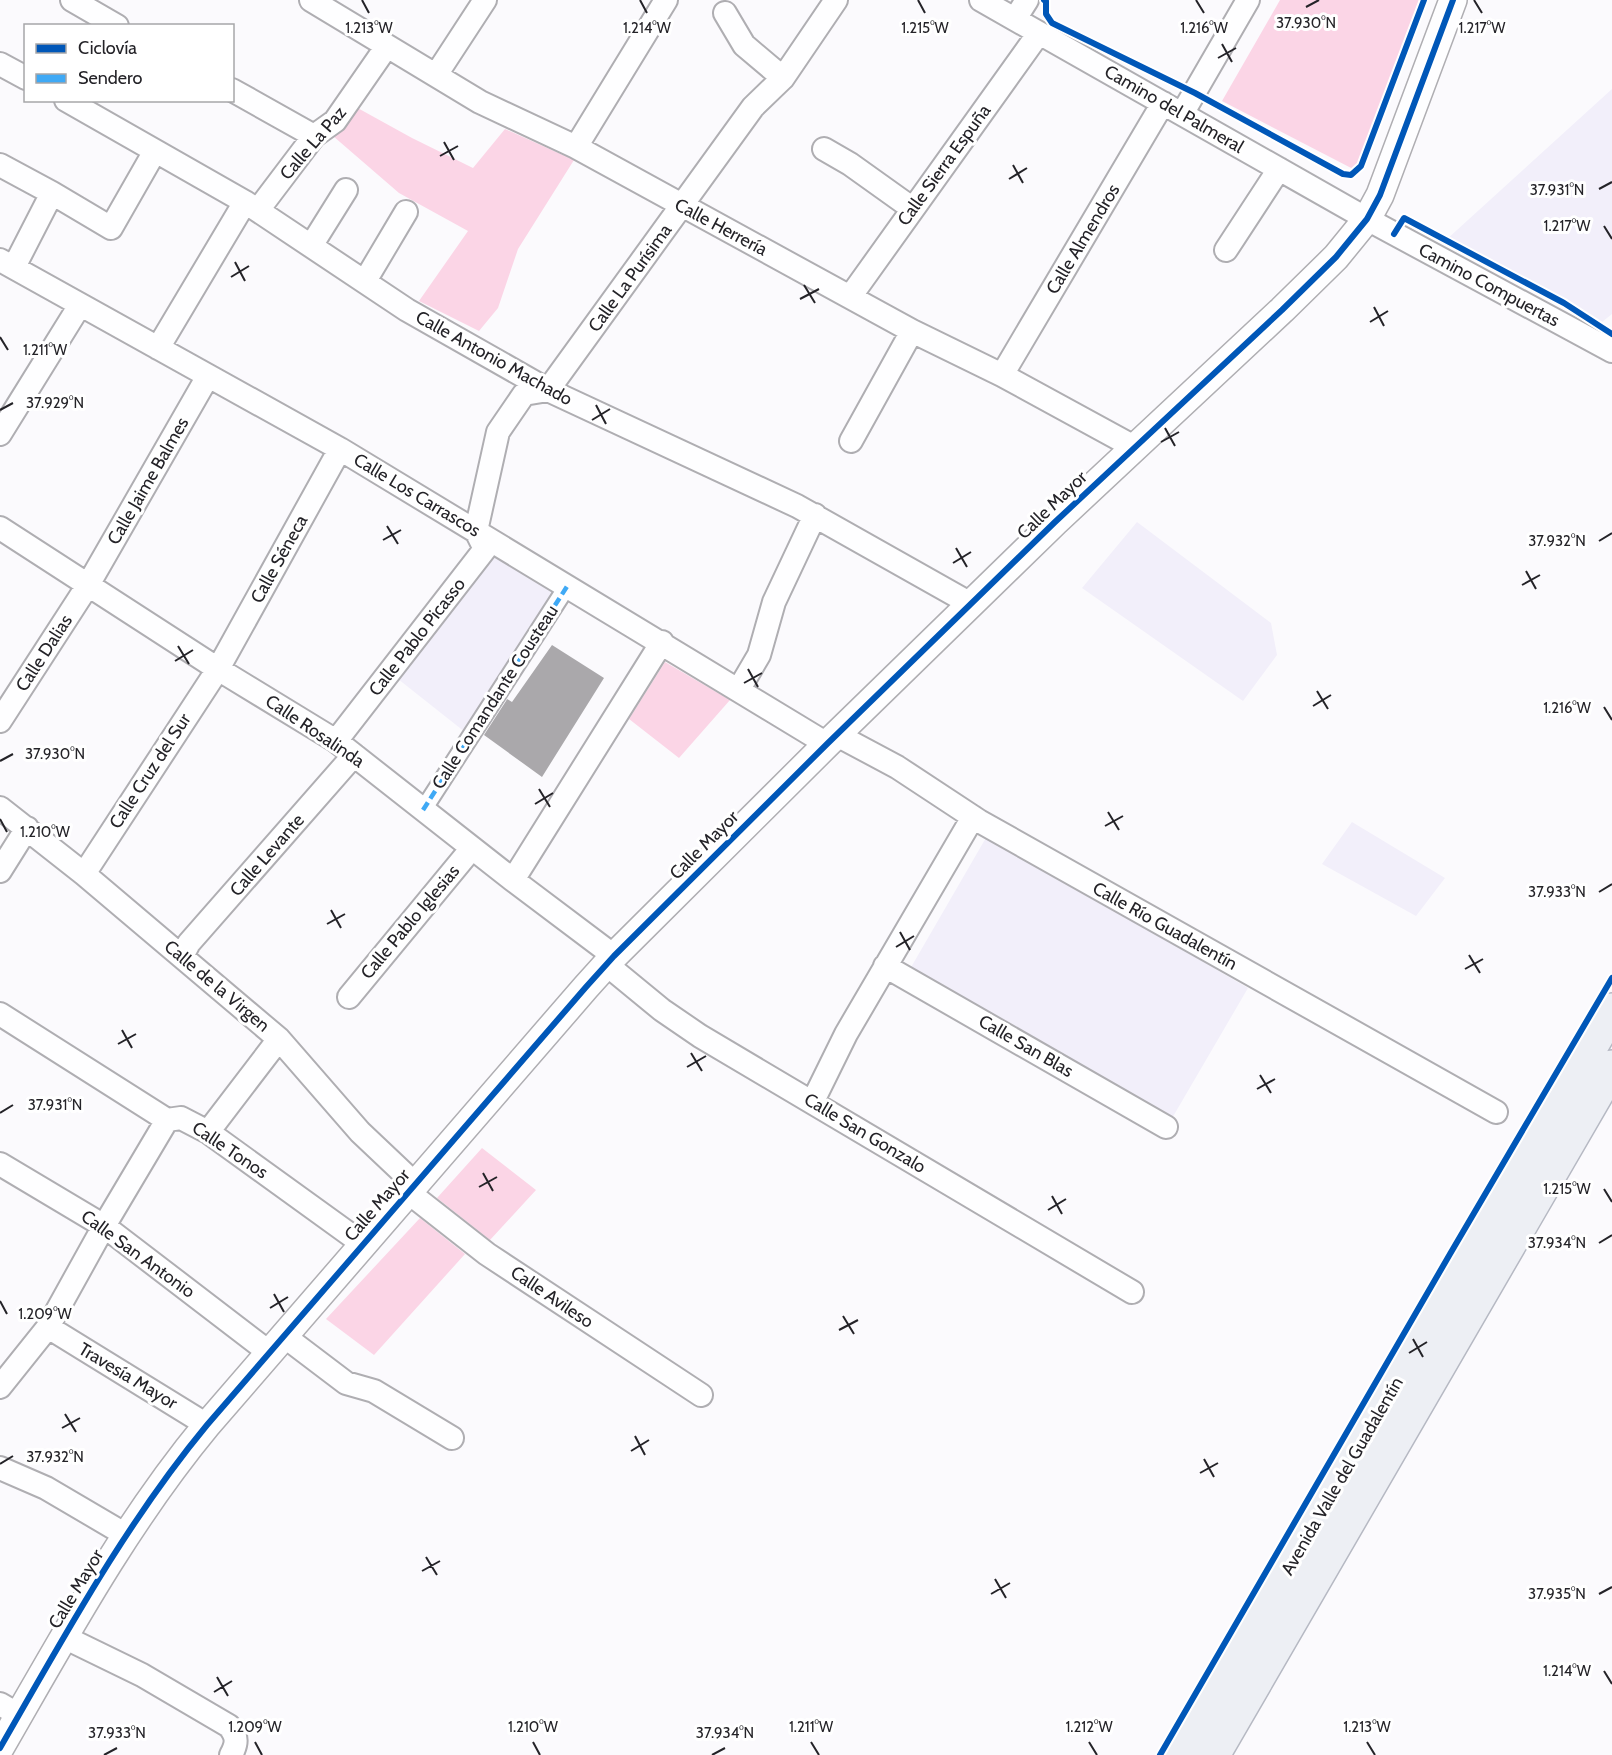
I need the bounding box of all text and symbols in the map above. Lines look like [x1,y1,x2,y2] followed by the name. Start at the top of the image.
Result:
[1276,14,1336,32] text: 37.930°N
[345,19,394,37] text: 1.213°W
[623,19,672,37] text: 1.214°W
[901,19,950,37] text: 1.215°W
[1180,19,1229,37] text: 1.216°W
[1459,19,1506,37] text: 1.217°W
[24,24,234,102] legend
[78,37,137,59] text: Ciclovía
[1100,60,1248,158] street label: Camino del Palmeral
[78,67,142,89] text: Sendero
[893,100,996,230] street label: Calle Sierra Espuña
[275,101,351,184] street label: Calle La Paz
[1042,180,1124,298] street label: Calle Almendros
[1530,181,1584,199] text: 37.931°N
[671,193,771,261] street label: Calle Herrería
[1544,217,1591,235] text: 1.217°W
[584,219,677,336] street label: Calle La Purísima
[1415,239,1563,331] street label: Camino Compuertas
[412,306,576,410] street label: Calle Antonio Machado
[23,341,68,359] text: 1.211°W
[26,394,84,412] text: 37.929°N
[103,413,193,549] street label: Calle Jaime Balmes
[350,448,484,542] street label: Calle Los Carrascos
[1012,466,1092,544] street label: Calle Mayor
[246,511,312,607] street label: Calle Séneca
[1528,532,1586,550] text: 37.932°N
[364,573,470,700] street label: Calle Pablo Picasso
[427,601,563,793] street label: Calle Comandante Cousteau
[11,610,77,696] street label: Calle Dalias
[261,690,369,772] street label: Calle Rosalinda
[1543,699,1592,717] text: 1.216°W
[105,709,196,833] street label: Calle Cruz del Sur
[25,745,85,763] text: 37.930°N
[665,806,743,884] street label: Calle Mayor
[225,809,309,901] street label: Calle Levante
[20,823,71,841] text: 1.210°W
[356,860,464,984] street label: Calle Pablo Iglesias
[1089,877,1241,975] street label: Calle Río Guadalentín
[1528,883,1586,901] text: 37.933°N
[160,935,274,1037] street label: Calle de la Virgen
[975,1010,1077,1082] street label: Calle San Blas
[800,1088,930,1178] street label: Calle San Gonzalo
[28,1096,82,1114] text: 37.931°N
[188,1117,272,1183] street label: Calle Tonos
[340,1164,415,1246] street label: Calle Mayor
[1543,1180,1592,1198] text: 1.215°W
[77,1205,199,1303] street label: Calle San Antonio
[1528,1234,1586,1252] text: 37.934°N
[506,1261,598,1333] street label: Calle Avileso
[18,1305,73,1323] text: 1.209°W
[75,1338,182,1414] street label: Travesía Mayor
[1276,1373,1408,1579] street label: Avenida Valle del Guadalentín
[26,1448,84,1466] text: 37.932°N
[44,1545,108,1633] street label: Calle Mayor
[1528,1585,1586,1603] text: 37.935°N
[1543,1662,1592,1680] text: 1.214°W
[228,1718,283,1736] text: 1.209°W
[508,1718,559,1736] text: 1.210°W
[789,1718,834,1736] text: 1.211°W
[1065,1718,1113,1736] text: 1.212°W
[1343,1718,1392,1736] text: 1.213°W
[88,1724,146,1742] text: 37.933°N
[696,1724,754,1742] text: 37.934°N

